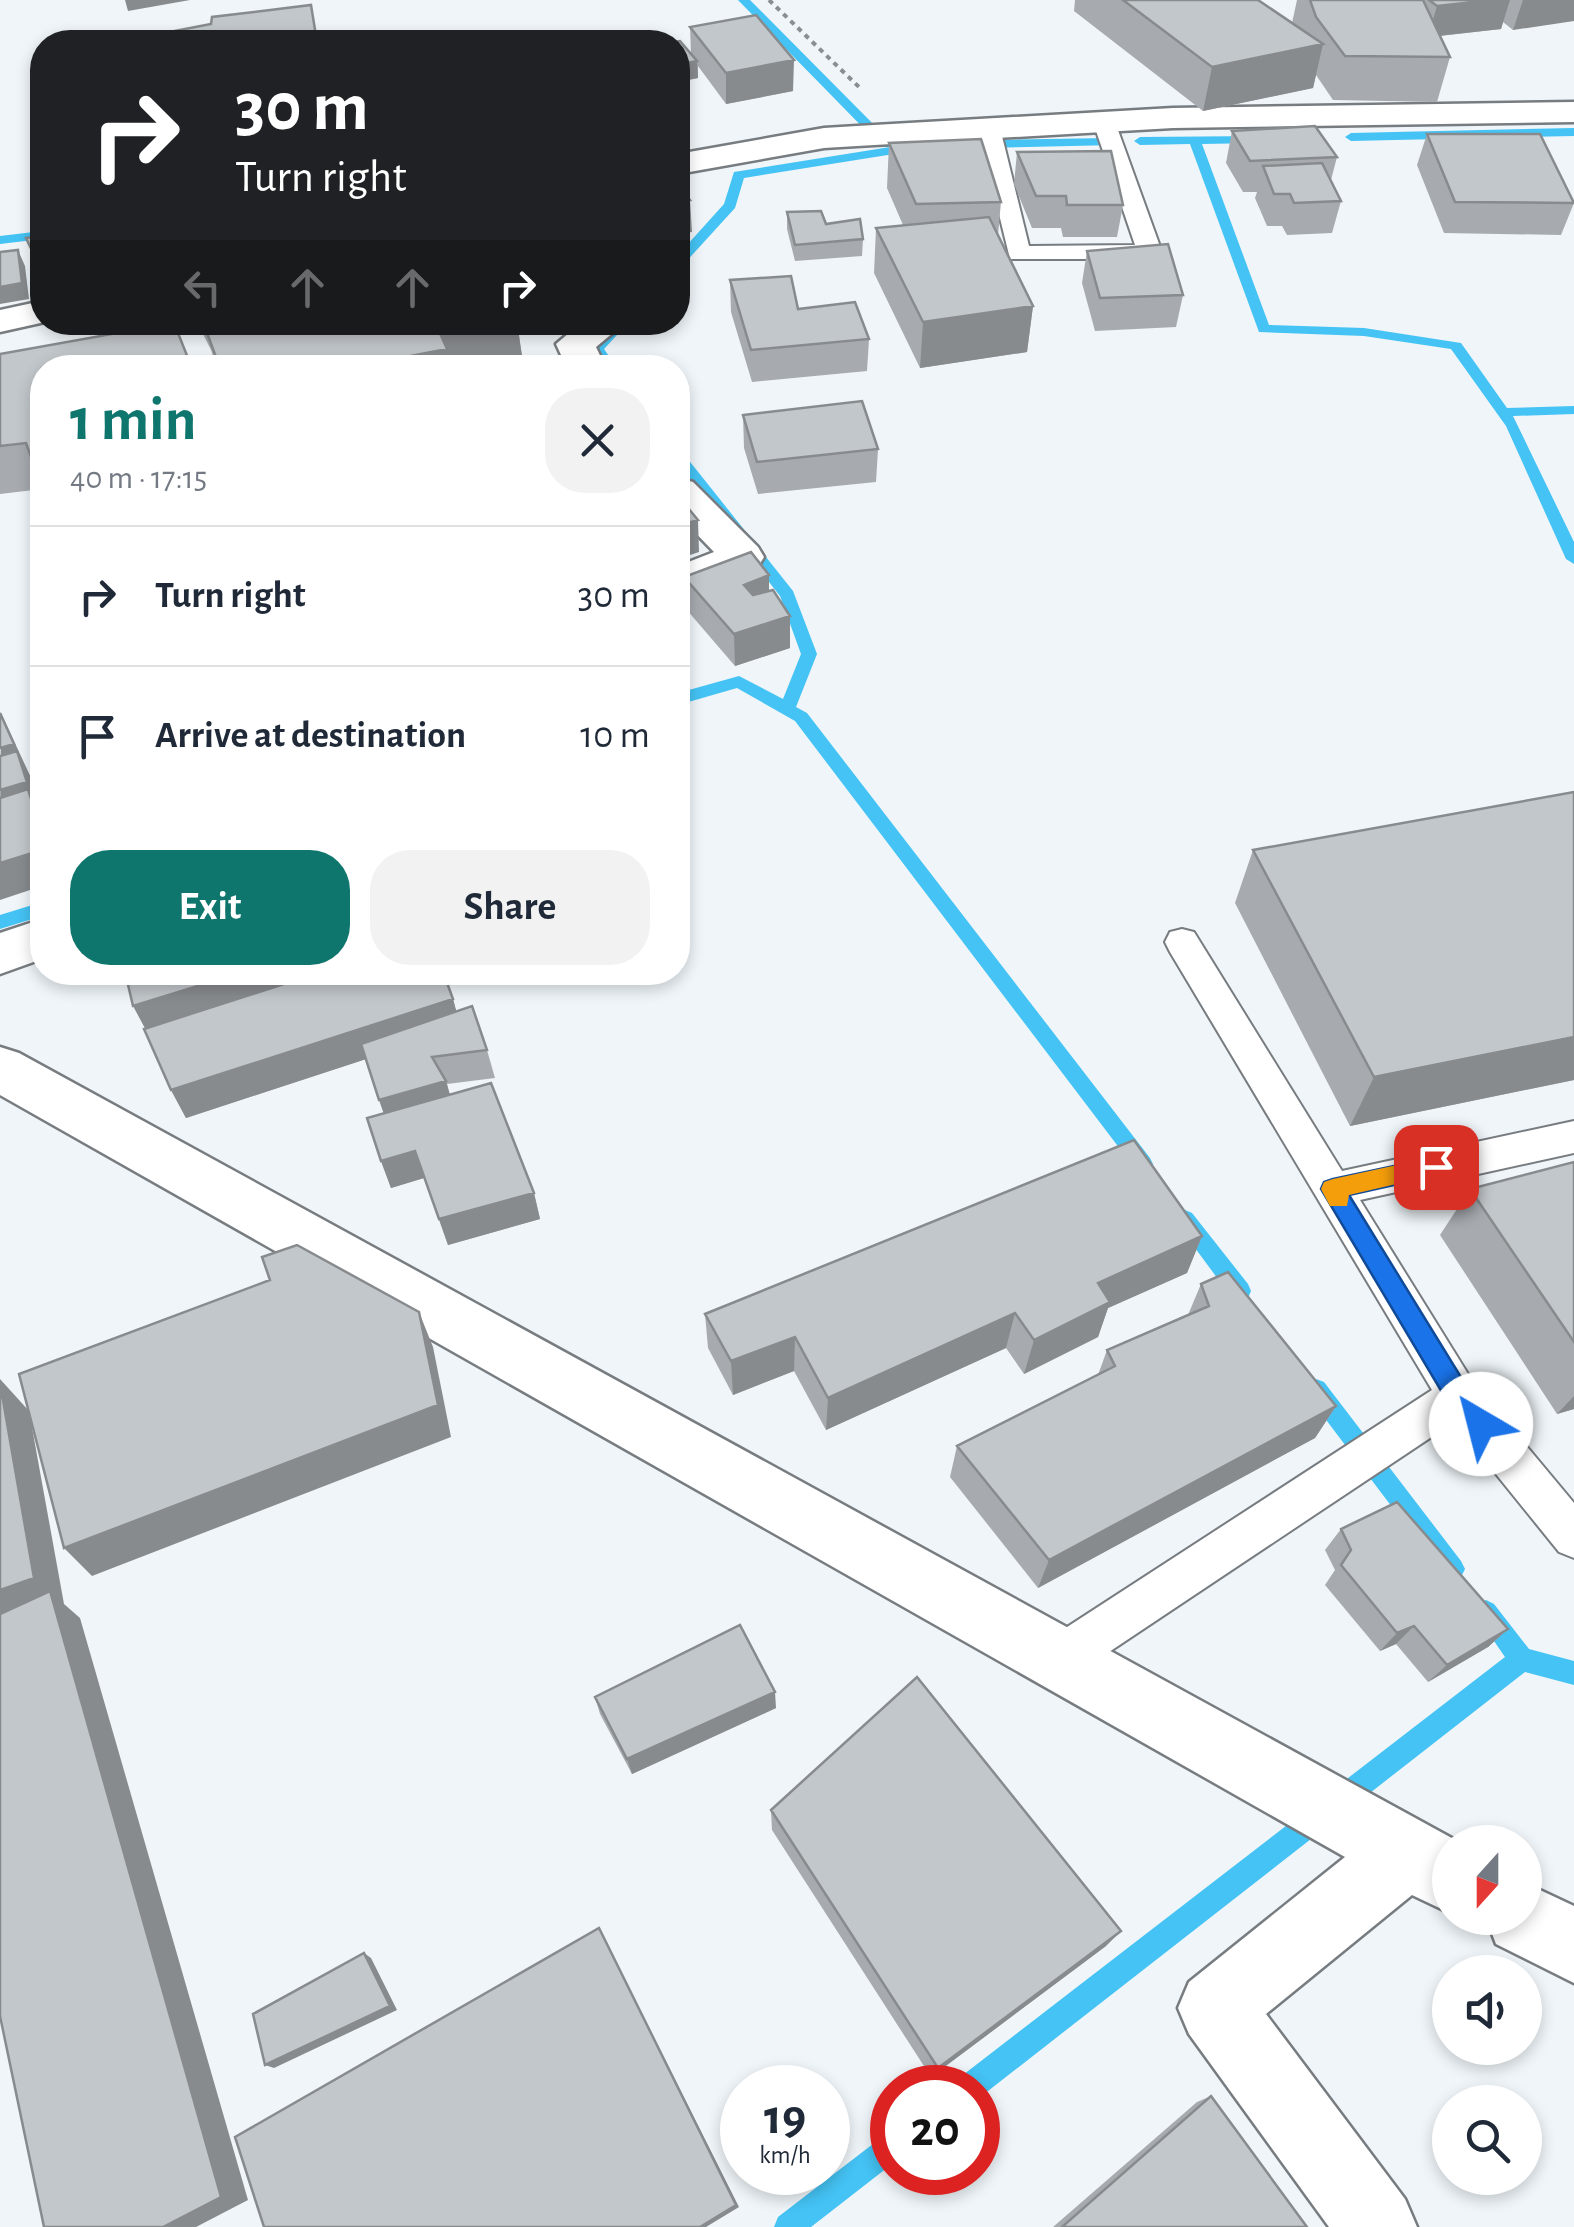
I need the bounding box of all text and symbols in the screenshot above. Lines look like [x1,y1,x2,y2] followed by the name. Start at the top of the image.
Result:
[70,70,200,200] icon: right
[235,73,369,143] text: 30 m
[235,155,407,200] text: Turn right
[175,260,230,315] icon: left
[280,260,335,315] icon: ahead
[385,260,440,315] icon: ahead
[490,260,545,315] icon: right
[545,388,650,493] button: close
[70,391,196,451] text: 1 min
[70,462,207,494] text: 40 m · 17:15
[70,569,125,624] icon: right
[155,577,305,615] text: Turn right
[578,577,650,615] text: 30 m
[70,709,125,764] icon: arrive
[155,717,466,755] text: Arrive at destination
[580,717,650,755] text: 10 m
[70,850,350,965] button: Exit
[370,850,650,965] button: Share
[1394,1125,1479,1210] pin
[1409,1140,1464,1195] icon: arrive
[1429,1372,1533,1476] position arrow
[1432,1825,1542,1935] north arrow
[1432,1825,1542,2195] map controls
[1432,1955,1542,2065] button: sound
[870,2065,1000,2195] speed limit sign: 20
[1432,2085,1542,2195] button: search
[764,2093,806,2143] text: 19
[759,2143,811,2168] text: km/h

